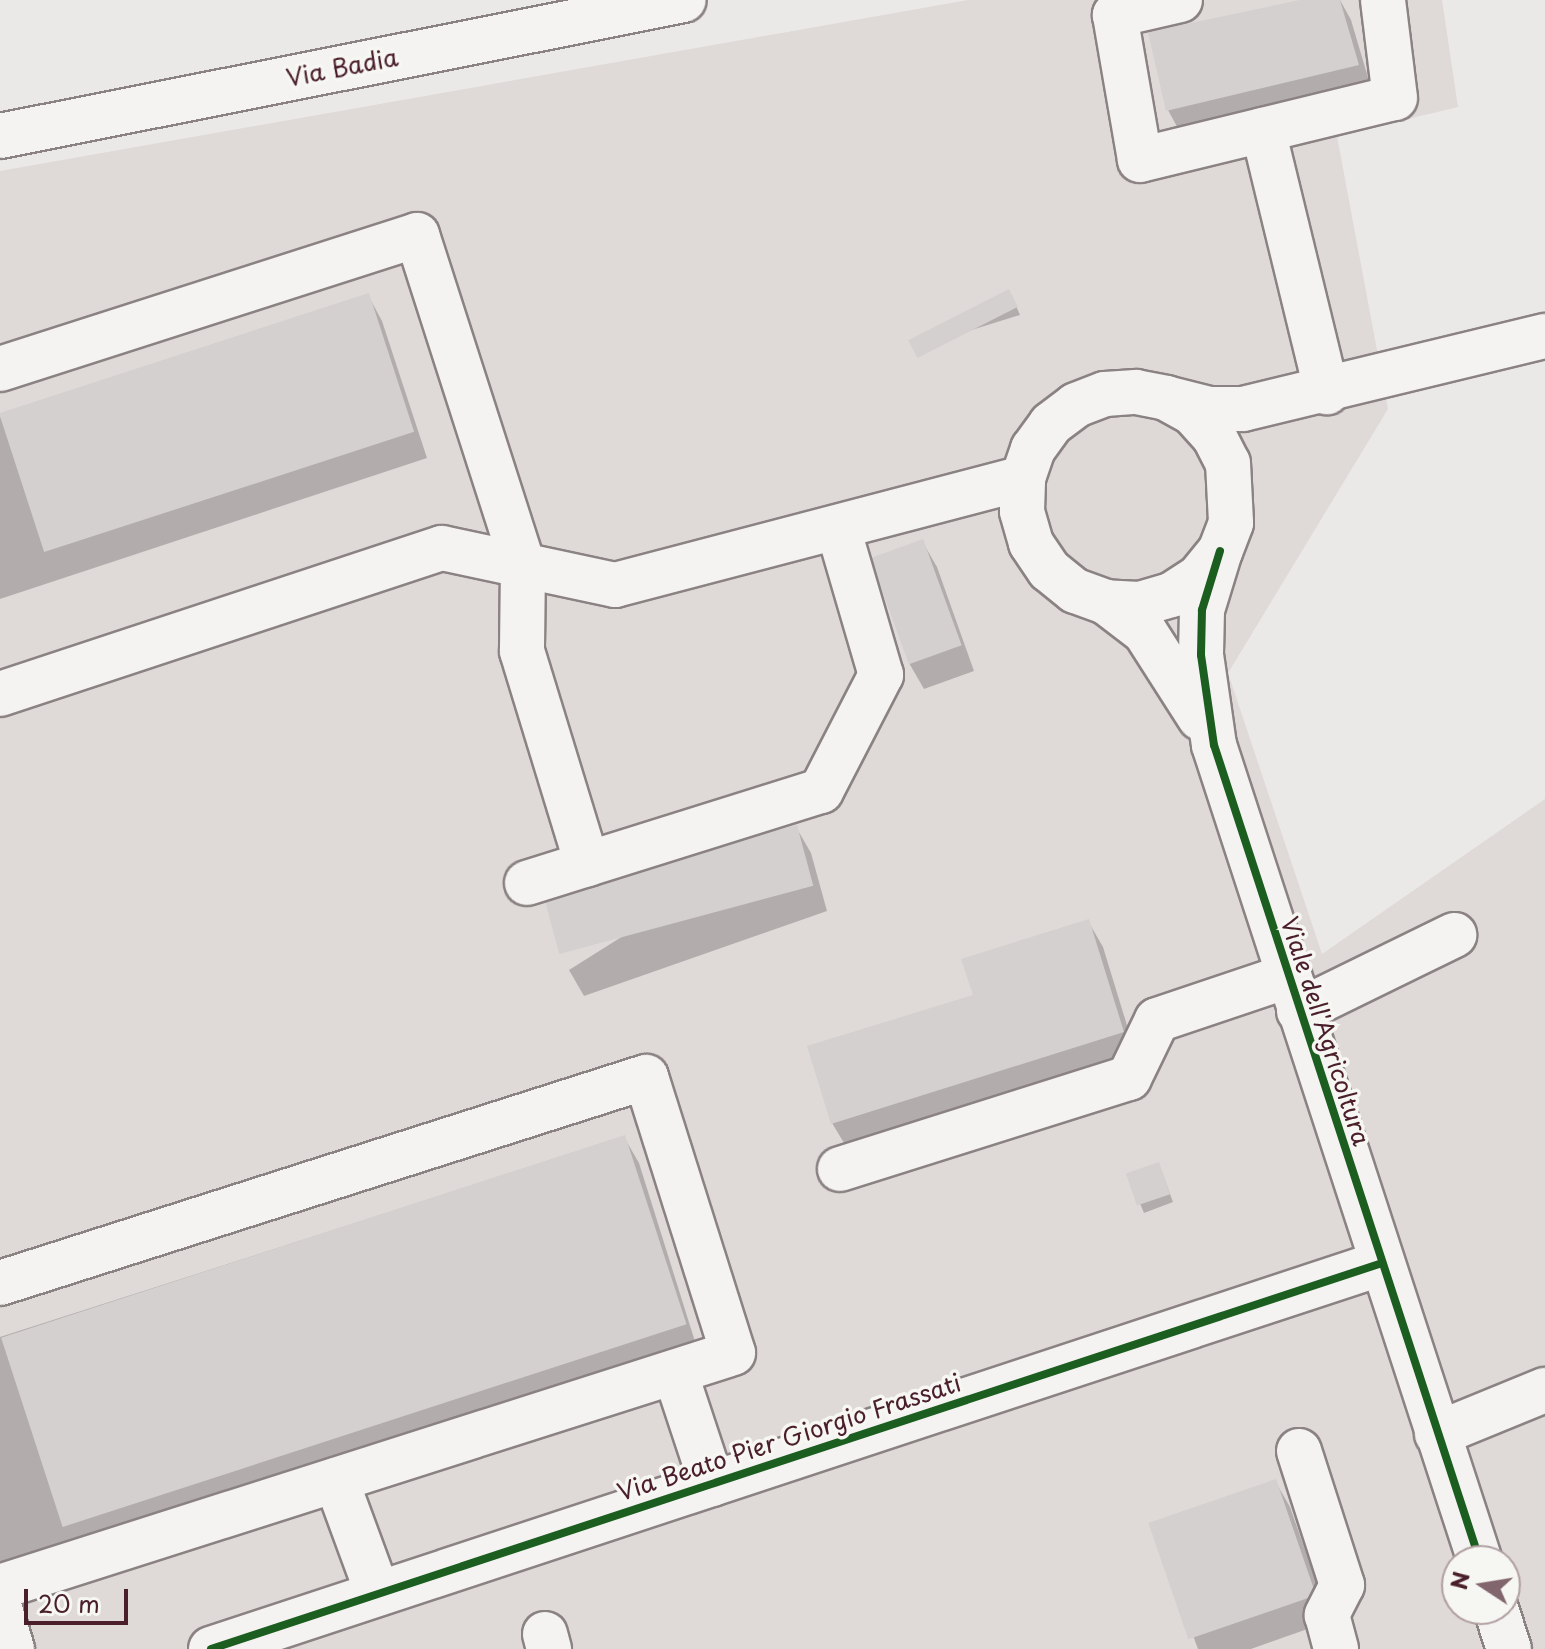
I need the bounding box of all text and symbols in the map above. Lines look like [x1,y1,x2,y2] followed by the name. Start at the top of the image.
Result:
[284,42,400,92] street label: Via Badia
[1275,912,1377,1150] street label: Viale dell'Agricoltura
[613,1368,965,1506] street label: Via Beato Pier Giorgio Frassati
[1441,1545,1521,1625] north arrow
[1441,1568,1477,1592] text: N
[28,1573,132,1623] scale bar
[38,1585,100,1621] text: 20 m

